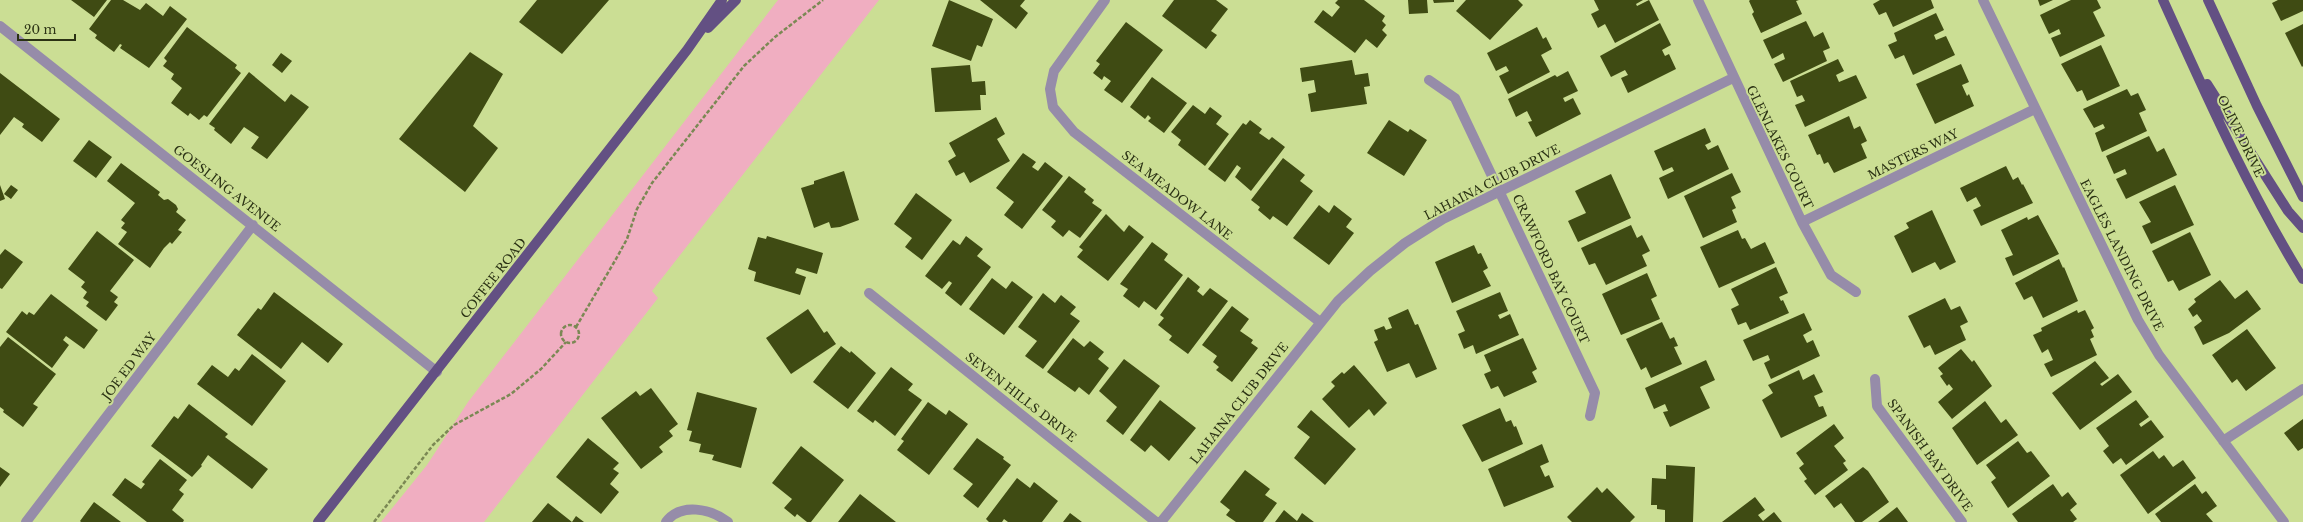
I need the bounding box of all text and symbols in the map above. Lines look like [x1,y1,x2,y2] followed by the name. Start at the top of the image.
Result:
[18,16,75,42] scale bar
[24,22,56,37] text: 20 m
[1743,83,1817,212] street label: GLENLAKES COURT
[2215,92,2267,180] street label: OLIVE DRIVE
[1865,125,1961,182] street label: MASTERS WAY
[170,141,284,235] street label: GOESLING AVENUE
[1422,141,1563,223] street label: LAHAINA CLUB DRIVE
[1119,147,1235,243] street label: SEA MEADOW LANE
[2077,177,2167,334] street label: EAGLES LANDING DRIVE
[1510,192,1593,347] street label: CRAWFORD BAY COURT
[457,235,529,321] street label: COFFEE ROAD
[98,329,159,404] street label: JOE ED WAY
[1187,339,1291,467] street label: LAHAINA CLUB DRIVE
[963,349,1080,445] street label: SEVEN HILLS DRIVE
[1884,396,1976,514] street label: SPANISH BAY DRIVE

